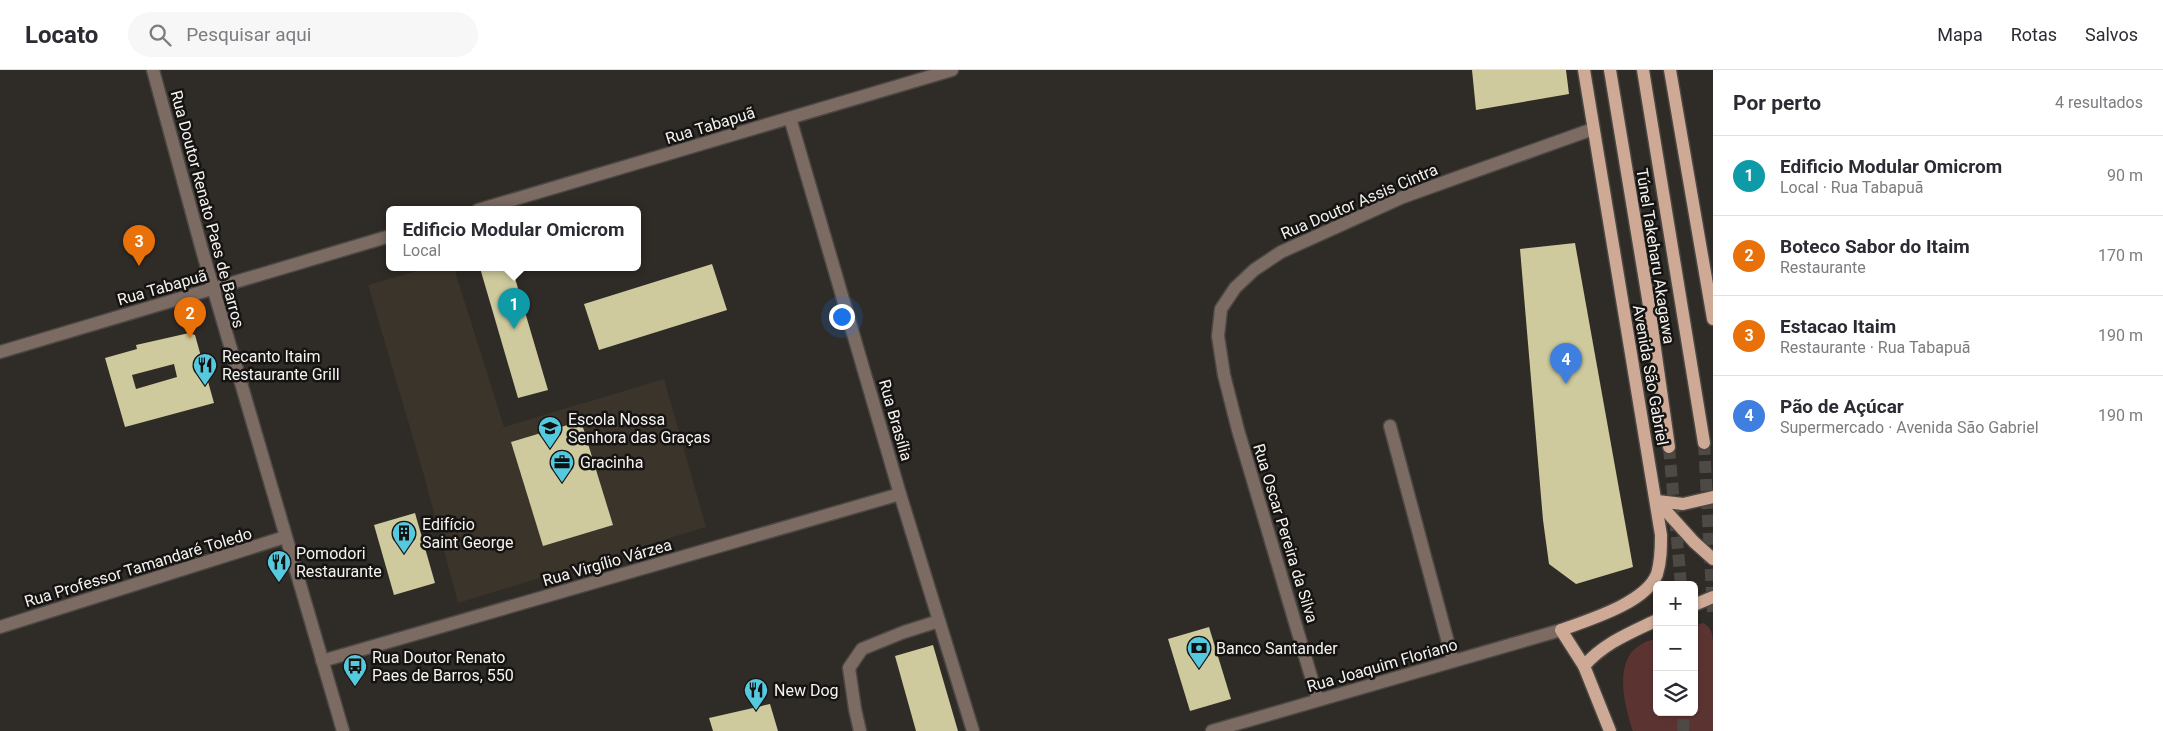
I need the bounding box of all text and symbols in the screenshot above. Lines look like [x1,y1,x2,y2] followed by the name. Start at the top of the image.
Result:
[128,12,478,57] search box
[25,21,98,49] text: Locato
[146,21,174,49] icon: search
[186,23,311,46] text: Pesquisar aqui
[1937,24,1983,45] text: Mapa
[2011,24,2057,45] text: Rotas
[2085,24,2138,45] text: Salvos
[167,88,248,330] street label: Rua Doutor Renato Paes de Barros
[1733,91,1821,115] text: Por perto
[2055,93,2143,112] text: 4 resultados
[663,103,757,148] street label: Rua Tabapuã
[1780,155,2002,178] text: Edificio Modular Omicrom
[1278,160,1441,243] street label: Rua Doutor Assis Cintra
[1744,166,1754,185] text: 1
[2107,166,2143,185] text: 90 m
[1632,167,1679,345] street label: Túnel Takeharu Akagawa
[1780,178,1923,197] text: Local · Rua Tabapuã
[386,206,641,271] popup
[402,218,625,241] text: Edificio Modular Omicrom
[123,225,155,266] pin: 3
[1780,235,1970,258] text: Boteco Sabor do Itaim
[402,241,441,260] text: Local
[1744,246,1754,265] text: 2
[2098,246,2143,265] text: 170 m
[1780,258,1866,277] text: Restaurante
[115,266,209,309] street label: Rua Tabapuã
[498,288,530,329] pin: 1
[174,297,206,338] pin: 2
[1629,303,1672,447] street label: Avenida São Gabriel
[829,304,855,330] your location
[1780,315,1896,338] text: Estacao Itaim
[1744,326,1754,345] text: 3
[2098,326,2143,345] text: 190 m
[1780,338,1970,357] text: Restaurante · Rua Tabapuã
[1550,343,1582,384] pin: 4
[222,347,340,384] place label: Recanto Itaim Restaurante Grill
[192,352,218,386] restaurant icon: Recanto Itaim Restaurante Grill
[875,377,916,463] street label: Rua Brasília
[1780,395,1904,418] text: Pão de Açúcar
[1744,406,1754,425] text: 4
[2098,406,2143,425] text: 190 m
[568,410,711,447] place label: Escola Nossa Senhora das Graças
[537,415,563,449] school or university icon: Escola Nossa Senhora das Graças
[1780,418,2039,437] text: Supermercado · Avenida São Gabriel
[1249,441,1322,625] street label: Rua Oscar Pereira da Silva
[549,449,575,483] office icon: Gracinha
[580,453,643,472] place label: Gracinha
[422,515,513,552] place label: Edifício Saint George
[391,520,417,554] building icon: Edifício Saint George
[22,524,254,611] street label: Rua Professor Tamandaré Toledo
[540,535,674,590] street label: Rua Virgílio Várzea
[296,544,382,581] place label: Pomodori Restaurante
[266,549,292,583] restaurant icon: Pomodori Restaurante
[1653,581,1698,716] map controls
[1653,581,1698,626] button: +
[1653,626,1698,671] button: −
[1186,635,1212,669] bank icon: Banco Santander
[1305,635,1460,696] street label: Rua Joaquim Floriano
[1216,639,1338,658] place label: Banco Santander
[372,648,514,685] place label: Rua Doutor Renato Paes de Barros, 550
[342,653,368,687] bus stop icon: Rua Doutor Renato Paes de Barros, 550
[1653,671,1698,716] button: layers
[743,677,769,711] restaurant icon: New Dog
[774,681,839,700] place label: New Dog

